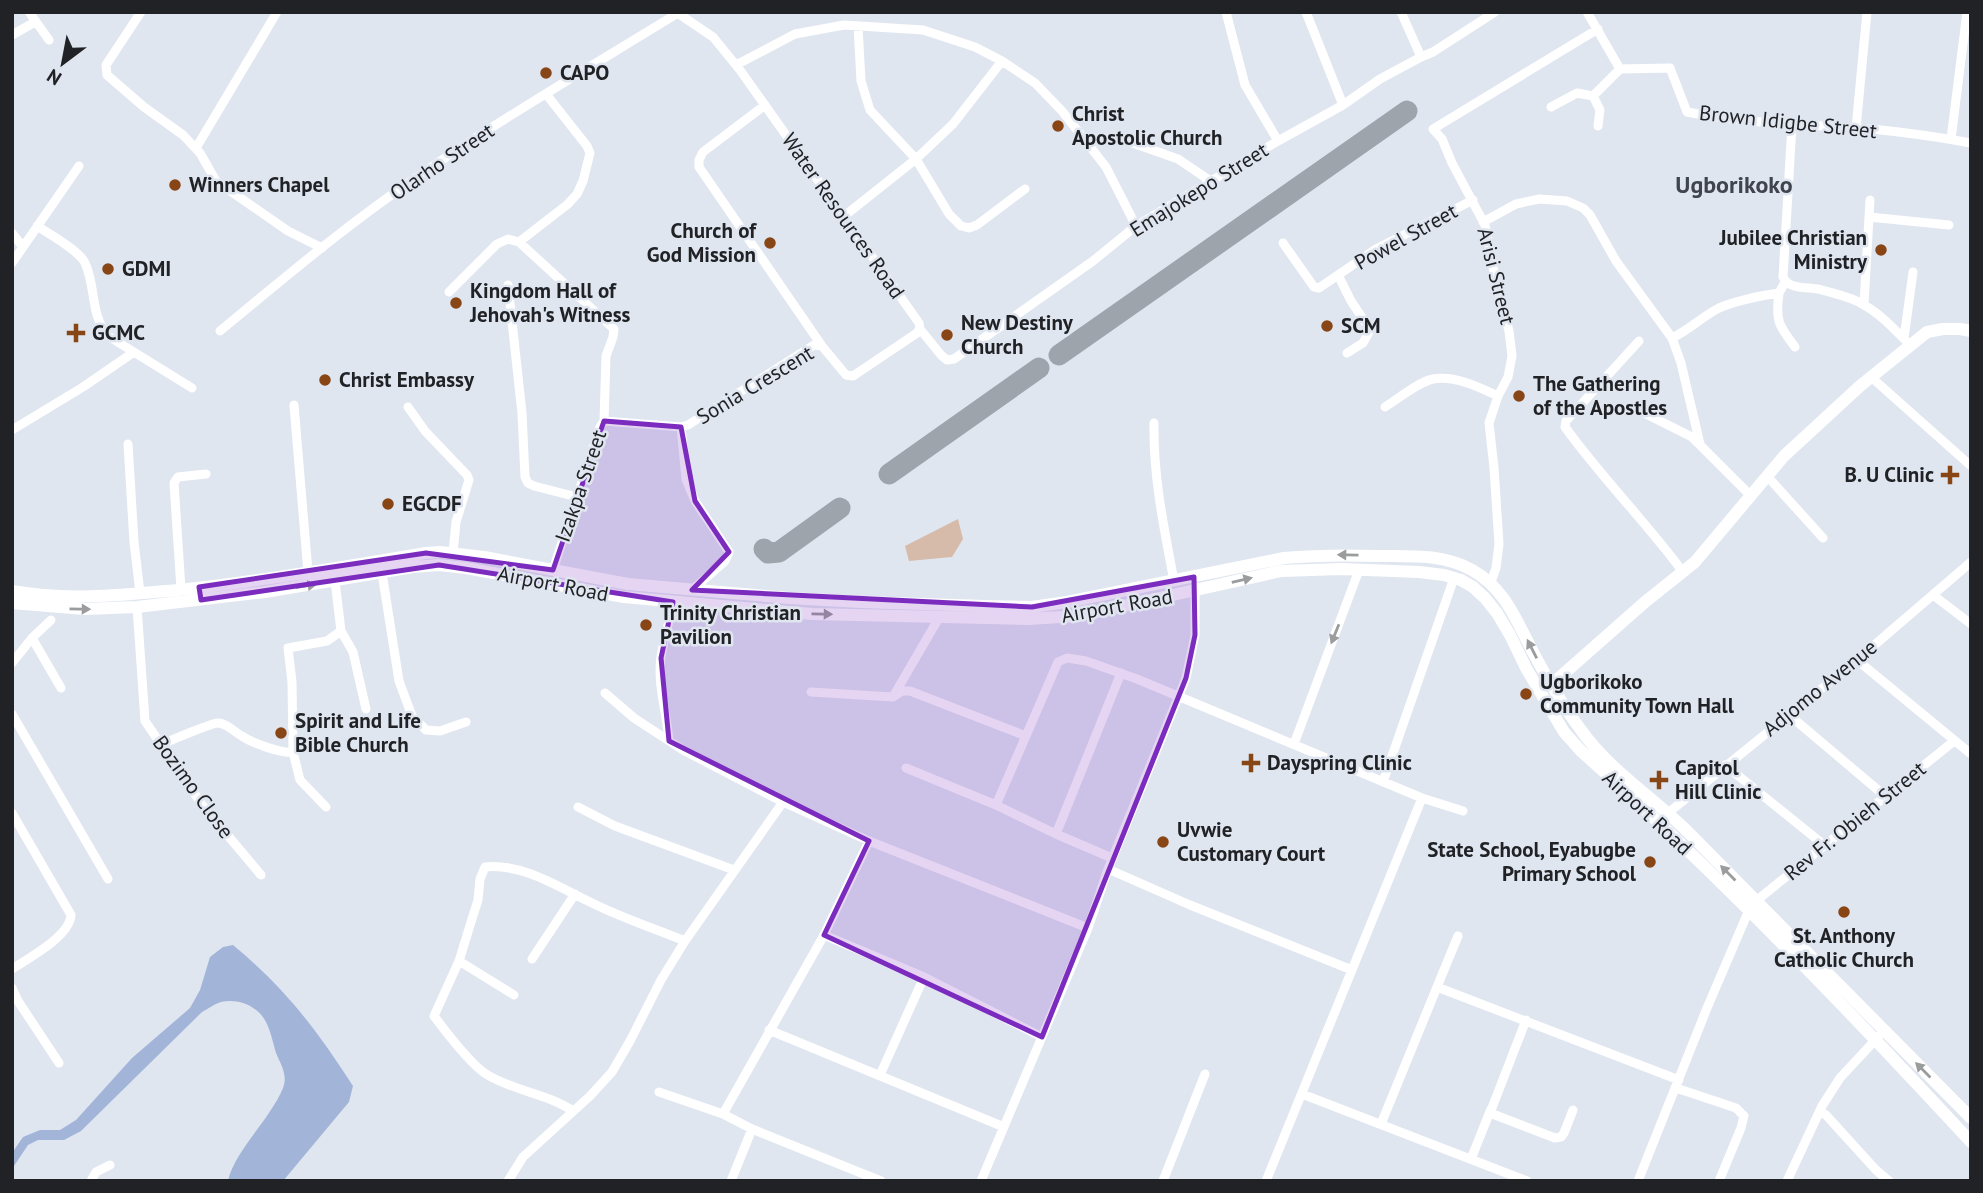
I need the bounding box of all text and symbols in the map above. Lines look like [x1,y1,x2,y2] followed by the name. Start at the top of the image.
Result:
[28,28,98,98] north arrow
[560,59,609,86] place label: CAPO
[42,64,66,91] text: N
[538,65,554,81] marker: CAPO
[1698,99,1878,144] street label: Brown Idigbe Street
[1072,100,1223,151] place label: Christ Apostolic Church
[384,117,499,206] street label: Olarho Street
[1050,118,1066,134] marker: Christ Apostolic Church
[776,127,911,304] street label: Water Resources Road
[1125,136,1273,243] street label: Emajokepo Street
[1675,169,1793,200] district label: Ugborikoko
[189,171,330,198] place label: Winners Chapel
[167,177,183,193] marker: Winners Chapel
[1350,197,1462,276] street label: Powel Street
[647,217,757,268] place label: Church of God Mission
[1718,224,1868,275] place label: Jubilee Christian Ministry
[1471,225,1522,327] street label: Arisi Street
[762,235,778,251] marker: Church of God Mission
[1873,242,1889,258] marker: Jubilee Christian Ministry
[122,255,171,282] place label: GDMI
[100,261,116,277] marker: GDMI
[469,277,631,328] place label: Kingdom Hall of Jehovah's Witness
[448,295,464,311] marker: Kingdom Hall of Jehovah's Witness
[961,309,1074,360] place label: New Destiny Church
[1341,312,1381,339] place label: SCM
[1319,318,1335,334] marker: SCM
[92,319,145,346] place label: GCMC
[66,323,86,343] marker: GCMC
[939,327,955,343] marker: New Destiny Church
[691,339,818,430] street label: Sonia Crescent
[339,366,475,393] place label: Christ Embassy
[1533,370,1667,421] place label: The Gathering of the Apostles
[317,372,333,388] marker: Christ Embassy
[1511,388,1527,404] marker: The Gathering of the Apostles
[549,426,612,546] street label: Izakpa Street
[1845,461,1934,488] place label: B. U Clinic
[1940,465,1960,485] marker: B. U Clinic
[402,490,462,517] place label: EGCDF
[380,496,396,512] marker: EGCDF
[1337,549,1359,561] one-way arrow
[495,560,611,608] street label: Airport Road
[1231,574,1253,585] one-way arrow
[295,580,317,591] one-way arrow
[1059,582,1175,629] street label: Airport Road
[660,599,801,650] place label: Trinity Christian Pavilion
[69,603,91,614] one-way arrow
[812,608,834,620] one-way arrow
[638,617,654,633] marker: Trinity Christian Pavilion
[1329,623,1340,644] one-way arrow
[1757,633,1882,742] street label: Adjomo Avenue
[1526,639,1537,659] one-way arrow
[1540,668,1735,719] place label: Ugborikoko Community Town Hall
[1518,686,1534,702] marker: Ugborikoko Community Town Hall
[295,707,421,758] place label: Spirit and Life Bible Church
[273,725,289,741] marker: Spirit and Life Bible Church
[147,730,240,844] street label: Bozimo Close
[1267,749,1412,776] place label: Dayspring Clinic
[1241,753,1261,773] marker: Dayspring Clinic
[1675,754,1761,805] place label: Capitol Hill Clinic
[1778,755,1931,886] street label: Rev Fr. Obieh Street
[1597,764,1698,861] street label: Airport Road
[1649,770,1669,790] marker: Capitol Hill Clinic
[1177,816,1326,867] place label: Uvwie Customary Court
[1155,834,1171,850] marker: Uvwie Customary Court
[1427,836,1637,887] place label: State School, Eyabugbe Primary School
[1642,854,1658,870] marker: State School, Eyabugbe Primary School
[1721,865,1737,882] one-way arrow
[1836,904,1852,920] marker: St. Anthony Catholic Church
[1774,922,1914,973] place label: St. Anthony Catholic Church
[1914,1061,1931,1078] one-way arrow

